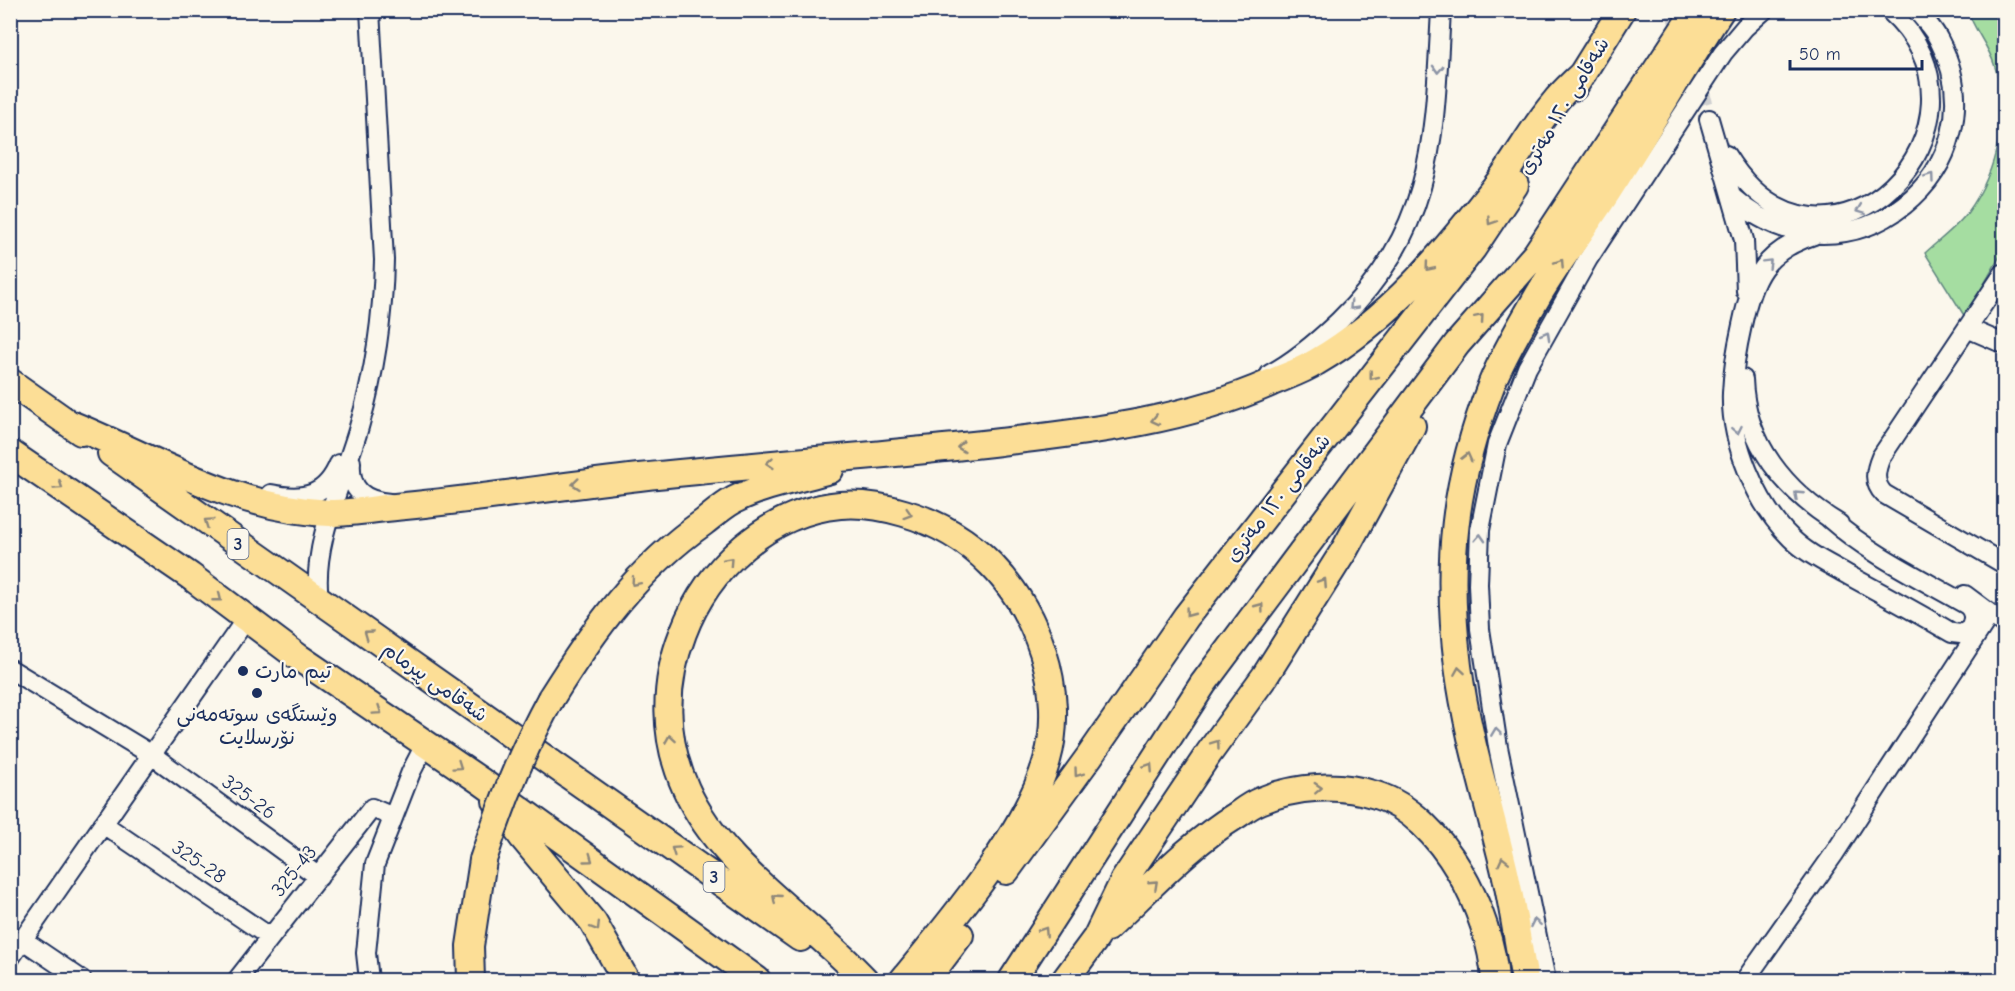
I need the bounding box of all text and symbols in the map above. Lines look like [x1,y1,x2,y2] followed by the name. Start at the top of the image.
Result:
[1514,33,1615,179] street label: شەقامی ١٢٠ مەتری
[1790,33,1922,71] scale bar
[1799,44,1841,65] text: 50 m
[1431,64,1444,73] one-way arrow
[1923,172,1934,183] one-way arrow
[1855,203,1866,215] one-way arrow
[1487,214,1498,225] one-way arrow
[1553,259,1564,270] one-way arrow
[1761,259,1772,269] one-way arrow
[1426,260,1437,271] one-way arrow
[1350,298,1361,309] one-way arrow
[1473,314,1484,325] one-way arrow
[1539,331,1550,341] one-way arrow
[1370,369,1381,380] one-way arrow
[1150,413,1160,426] one-way arrow
[1730,425,1743,435] one-way arrow
[1221,429,1336,567] street label: شەقامی ١٢٠ مەتری
[957,440,966,452] one-way arrow
[1460,452,1473,462] one-way arrow
[766,457,775,470] one-way arrow
[572,477,581,490] one-way arrow
[52,479,63,490] one-way arrow
[1795,491,1805,502] one-way arrow
[902,507,912,519] one-way arrow
[203,518,214,529] one-way arrow
[228,529,248,559] road number: 3
[1473,534,1486,543] one-way arrow
[722,557,733,567] one-way arrow
[631,575,642,586] one-way arrow
[1316,578,1328,588] one-way arrow
[212,591,223,602] one-way arrow
[1253,603,1264,614] one-way arrow
[1186,606,1197,617] one-way arrow
[363,630,374,641] one-way arrow
[376,637,492,729] street label: شەقامی پیرمام
[255,660,331,686] place label: تيم مارت
[236,664,250,678] marker: تيم مارت
[1454,666,1466,676] one-way arrow
[250,686,264,700] marker: وێستگەی سوتەمەنی نۆرسلایت
[176,703,338,749] place label: وێستگەی سوتەمەنی نۆرسلایت
[371,704,382,715] one-way arrow
[1490,727,1503,737] one-way arrow
[665,735,677,744] one-way arrow
[1208,740,1219,751] one-way arrow
[452,759,463,770] one-way arrow
[1142,763,1154,773] one-way arrow
[1074,766,1085,777] one-way arrow
[218,770,280,824] street label: 325-26
[1314,781,1323,794] one-way arrow
[168,836,230,888] street label: 325-28
[266,841,322,901] street label: 325-43
[671,846,682,857] one-way arrow
[583,852,594,863] one-way arrow
[1497,856,1510,866] one-way arrow
[704,862,724,892] road number: 3
[1147,880,1157,891] one-way arrow
[772,894,783,905] one-way arrow
[1529,918,1542,928] one-way arrow
[588,921,600,931] one-way arrow
[1037,927,1048,938] one-way arrow

